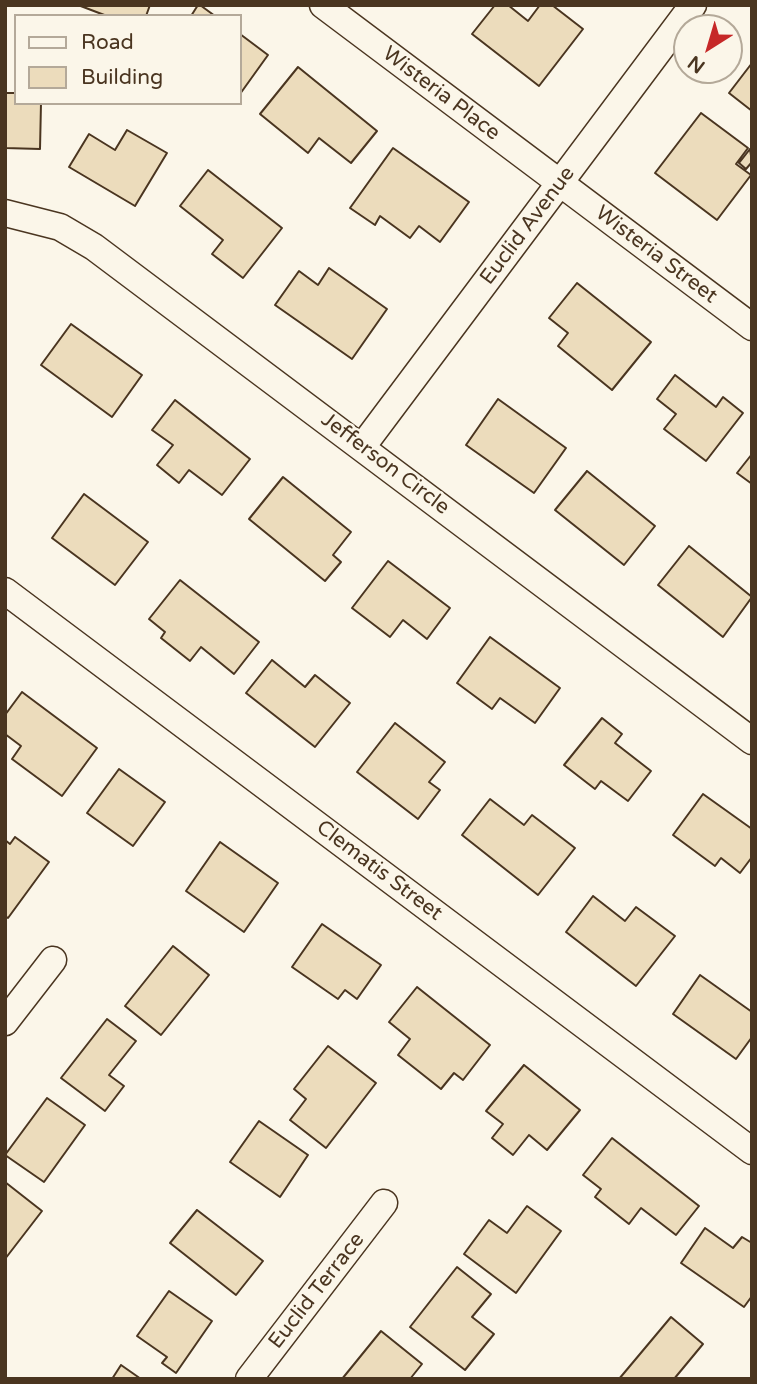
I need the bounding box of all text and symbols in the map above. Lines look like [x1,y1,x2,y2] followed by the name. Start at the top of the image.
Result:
[14,14,242,105] legend
[673,14,743,84] north arrow
[81,30,134,55] text: Road
[377,42,505,146] street label: Wisteria Place
[684,51,709,78] text: N
[81,65,163,90] text: Building
[475,162,581,290] street label: Euclid Avenue
[590,201,722,309] street label: Wisteria Street
[316,408,454,520] street label: Jefferson Circle
[311,815,447,927] street label: Clematis Street
[264,1228,370,1354] street label: Euclid Terrace

